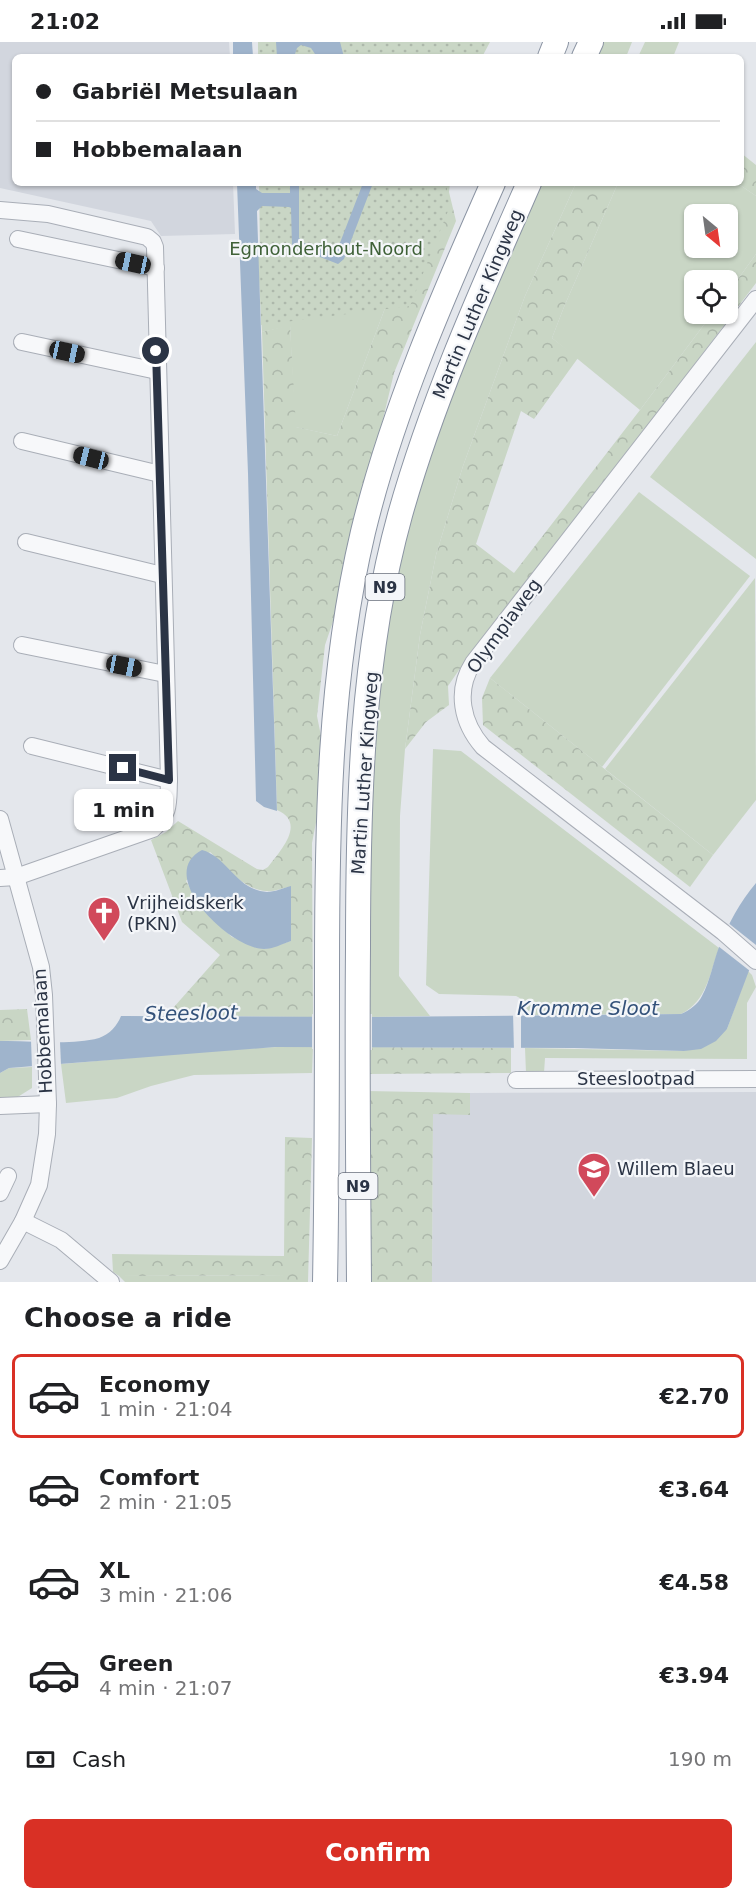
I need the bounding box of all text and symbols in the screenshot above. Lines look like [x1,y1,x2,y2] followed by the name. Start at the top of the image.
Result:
[30,9,100,34] text: 21:02
[72,79,298,104] text: Gabriël Metsulaan
[72,137,243,162] text: Hobbemalaan
[684,204,738,258] north arrow
[684,204,738,324] map controls
[428,206,527,402] street label: Martin Luther Kingweg
[229,238,423,259] park label: Egmonderhout-Noord
[114,250,152,276] car
[684,270,738,324] button: locate
[142,337,169,364] route start
[48,339,86,365] car
[71,445,111,471] car
[366,574,404,600] road number: N9
[462,574,545,677] street label: Olympiaweg
[105,654,143,678] car
[347,671,382,875] street label: Martin Luther Kingweg
[109,754,136,781] route end
[74,789,172,831] callout: 1 min
[92,798,155,822] text: 1 min
[127,892,244,934] place label: Vrijheidskerk (PKN)
[86,895,122,942] church icon: Vrijheidskerk (PKN)
[29,968,56,1094] street label: Hobbemalaan
[517,996,660,1020] water label: Kromme Sloot
[144,1000,239,1026] water label: Steesloot
[577,1068,695,1089] street label: Steeslootpad
[576,1151,612,1198] school or university icon: Willem Blaeu
[617,1158,735,1179] place label: Willem Blaeu
[338,1173,378,1199] road number: N9
[24,1302,232,1333] text: Choose a ride
[27,1369,81,1423] icon: car
[99,1372,210,1397] text: Economy
[659,1384,729,1409] text: €2.70
[99,1397,233,1421] text: 1 min · 21:04
[27,1462,81,1516] icon: car
[99,1465,199,1490] text: Comfort
[659,1477,729,1502] text: €3.64
[99,1490,233,1514] text: 2 min · 21:05
[27,1555,81,1609] icon: car
[99,1558,130,1583] text: XL
[659,1570,729,1595] text: €4.58
[99,1583,233,1607] text: 3 min · 21:06
[27,1648,81,1702] icon: car
[99,1651,173,1676] text: Green
[659,1663,729,1688] text: €3.94
[99,1676,233,1700] text: 4 min · 21:07
[24,1743,57,1776] icon: cash
[72,1747,126,1772] text: Cash
[668,1747,732,1771] text: 190 m
[24,1819,732,1888] button: Confirm

